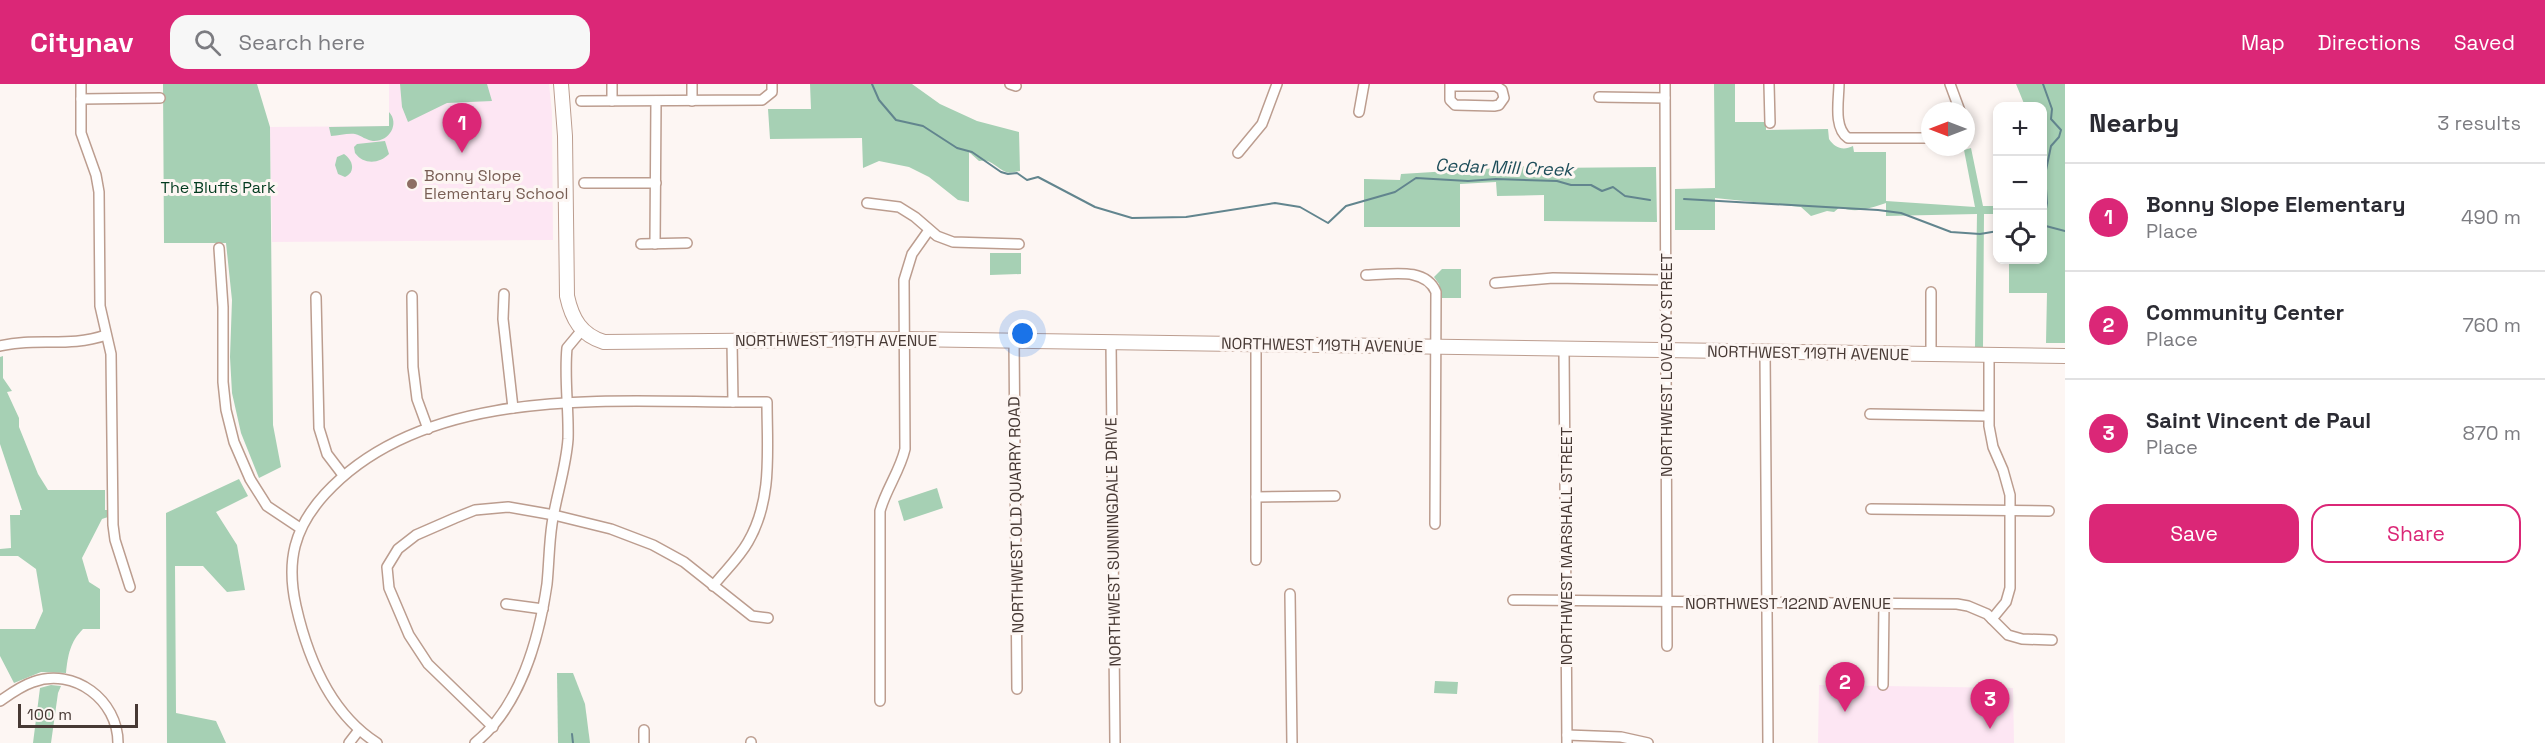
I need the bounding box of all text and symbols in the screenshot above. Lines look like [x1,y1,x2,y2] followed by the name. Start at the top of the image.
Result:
[170,15,590,69] search box
[30,24,134,60] text: Citynav
[191,26,224,59] icon: search
[239,28,365,56] text: Search here
[2241,29,2285,56] text: Map
[2318,29,2421,56] text: Directions
[2454,29,2515,56] text: Saved
[1921,102,1975,156] north arrow
[1993,102,2047,264] map controls
[1993,102,2047,156] button: +
[442,104,482,153] pin: 1
[2089,106,2179,140] text: Nearby
[2437,110,2521,136] text: 3 results
[1435,153,1576,181] water label: Cedar Mill Creek
[1993,156,2047,210] button: −
[424,165,569,204] place label: Bonny Slope Elementary School
[161,177,276,198] park label: The Bluffs Park
[405,177,419,191] marker: Bonny Slope Elementary School
[2146,190,2406,218] text: Bonny Slope Elementary
[2104,204,2113,230] text: 1
[2461,204,2521,230] text: 490 m
[1993,210,2047,264] button: locate
[2146,218,2198,244] text: Place
[1656,253,1677,477] street label: NORTHWEST LOVEJOY STREET
[2146,298,2344,326] text: Community Center
[2103,312,2114,338] text: 2
[2462,312,2521,338] text: 760 m
[1008,319,1037,348] your location
[2146,326,2198,352] text: Place
[735,330,937,351] street label: NORTHWEST 119TH AVENUE
[1221,333,1423,357] street label: NORTHWEST 119TH AVENUE
[1707,341,1909,365] street label: NORTHWEST 119TH AVENUE
[1003,396,1029,634] street label: NORTHWEST OLD QUARRY ROAD
[2146,406,2371,434] text: Saint Vincent de Paul
[1100,417,1126,667] street label: NORTHWEST SUNNINGDALE DRIVE
[2102,420,2115,446] text: 3
[2462,420,2521,446] text: 870 m
[1556,427,1577,665] street label: NORTHWEST MARSHALL STREET
[2146,434,2198,460] text: Place
[2089,504,2299,563] button: Save
[2311,504,2521,563] button: Share
[1685,593,1891,614] street label: NORTHWEST 122ND AVENUE
[1826,662,1864,712] pin: 2
[1970,680,2010,729] pin: 3
[18,701,138,728] scale bar
[27,704,72,725] text: 100 m

